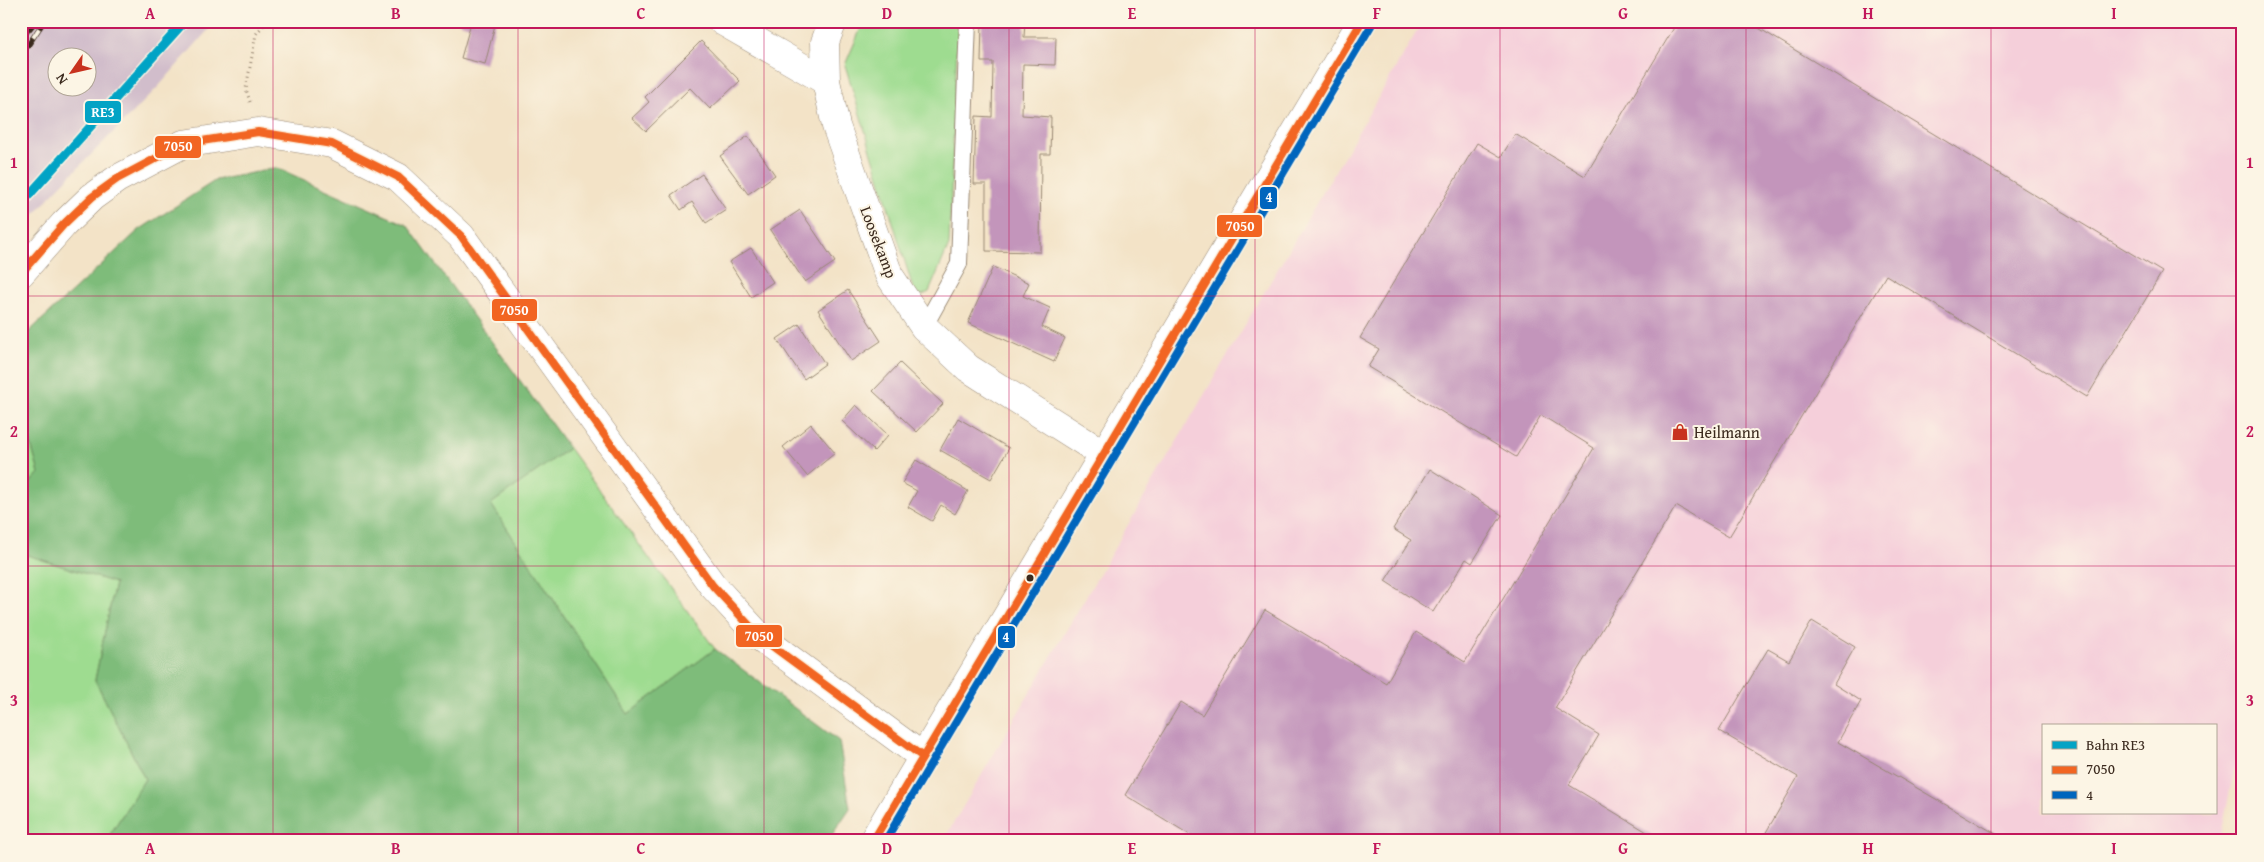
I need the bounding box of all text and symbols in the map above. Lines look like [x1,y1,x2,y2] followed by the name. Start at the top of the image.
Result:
[145,1,156,25] text: A
[391,1,401,25] text: B
[636,1,646,25] text: C
[882,1,892,25] text: D
[1128,1,1137,25] text: E
[1373,1,1381,25] text: F
[1618,1,1628,25] text: G
[1862,1,1874,25] text: H
[2111,1,2117,25] text: I
[48,48,98,98] north arrow
[50,69,72,89] text: N
[84,100,122,124] line badge: RE3
[91,102,115,122] text: RE3
[154,135,202,159] line badge: 7050
[163,136,193,156] text: 7050
[10,150,18,174] text: 1
[2246,150,2254,174] text: 1
[1259,186,1278,210] line badge: 4
[1265,187,1273,207] text: 4
[854,203,904,282] street label: Loosekamp
[1216,214,1263,238] line badge: 7050
[1225,216,1255,236] text: 7050
[491,298,538,322] line badge: 7050
[499,300,529,320] text: 7050
[10,419,18,443] text: 2
[2246,419,2254,443] text: 2
[1694,420,1760,444] place label: Heilmann
[1670,422,1690,442] shop icon: Heilmann
[1025,573,1035,583] unlabelled marker
[735,624,783,648] line badge: 7050
[997,625,1016,649] line badge: 4
[744,626,774,646] text: 7050
[1002,627,1010,647] text: 4
[10,688,18,712] text: 3
[2246,688,2254,712] text: 3
[2042,724,2216,814] legend
[2086,734,2145,755] text: Bahn RE3
[2086,758,2115,779] text: 7050
[2086,784,2093,805] text: 4
[145,836,156,860] text: A
[391,836,401,860] text: B
[636,836,646,860] text: C
[882,836,892,860] text: D
[1128,836,1137,860] text: E
[1373,836,1381,860] text: F
[1618,836,1628,860] text: G
[1862,836,1874,860] text: H
[2111,836,2117,860] text: I

